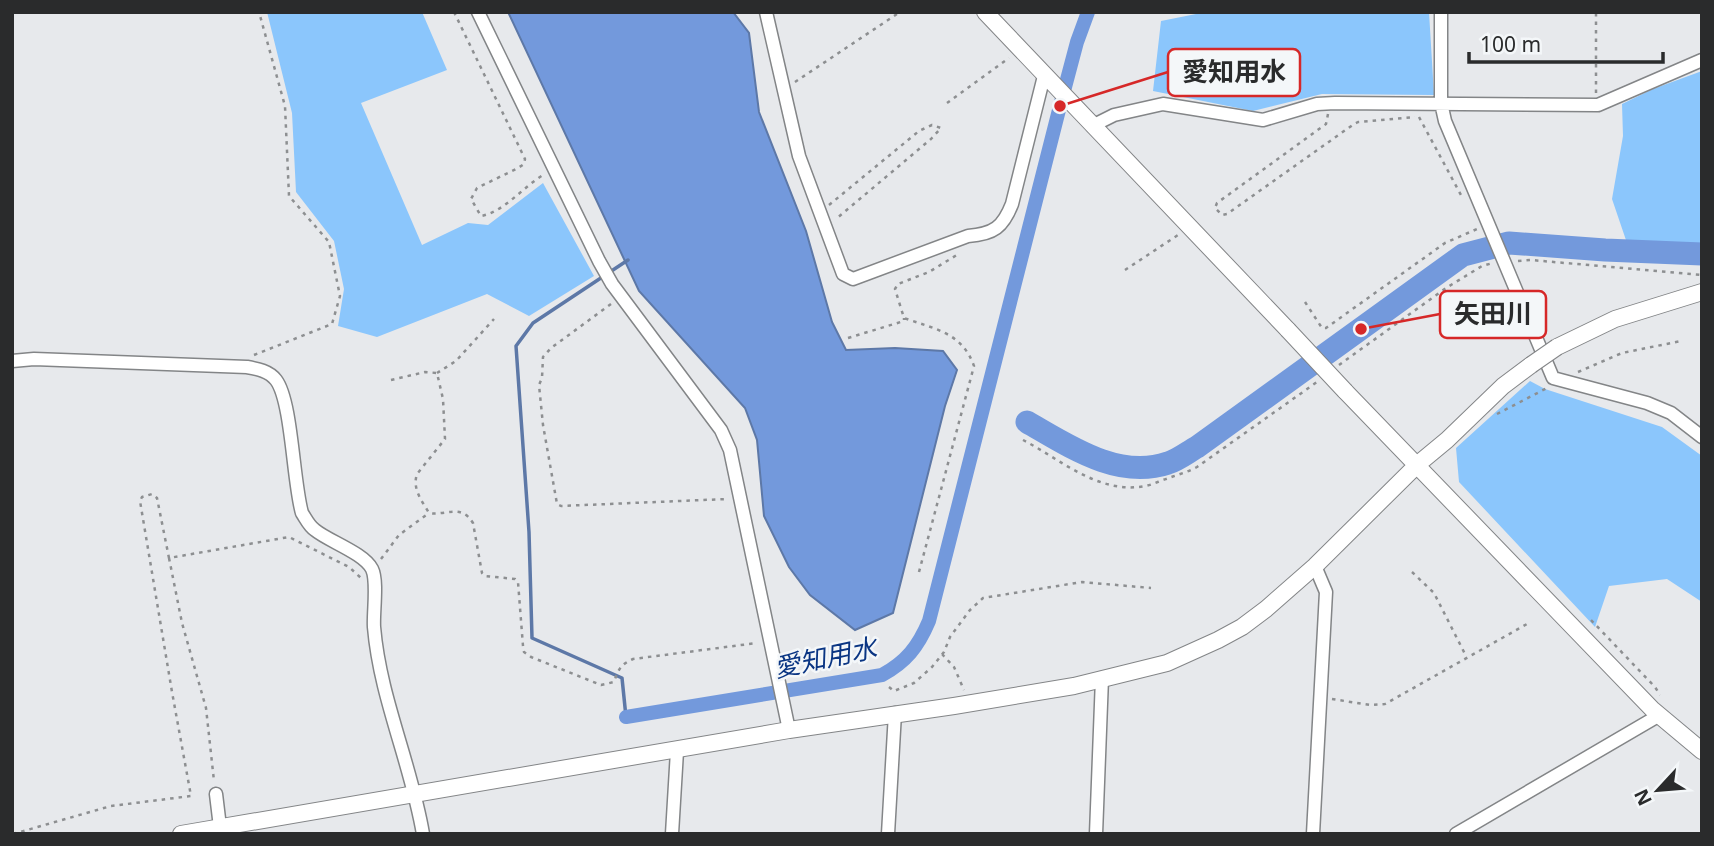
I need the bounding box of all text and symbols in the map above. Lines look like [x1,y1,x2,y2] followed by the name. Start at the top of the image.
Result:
[1469,21,1663,65] scale bar
[1480,30,1541,58] text: 100 m
[1168,49,1300,96] callout: 愛知用水
[1182,53,1286,89] text: 愛知用水
[1440,291,1546,338] callout: 矢田川
[1454,295,1532,331] text: 矢田川
[770,628,883,685] water label: 愛知用水
[1623,755,1693,825] north arrow
[1628,785,1658,810] text: N

